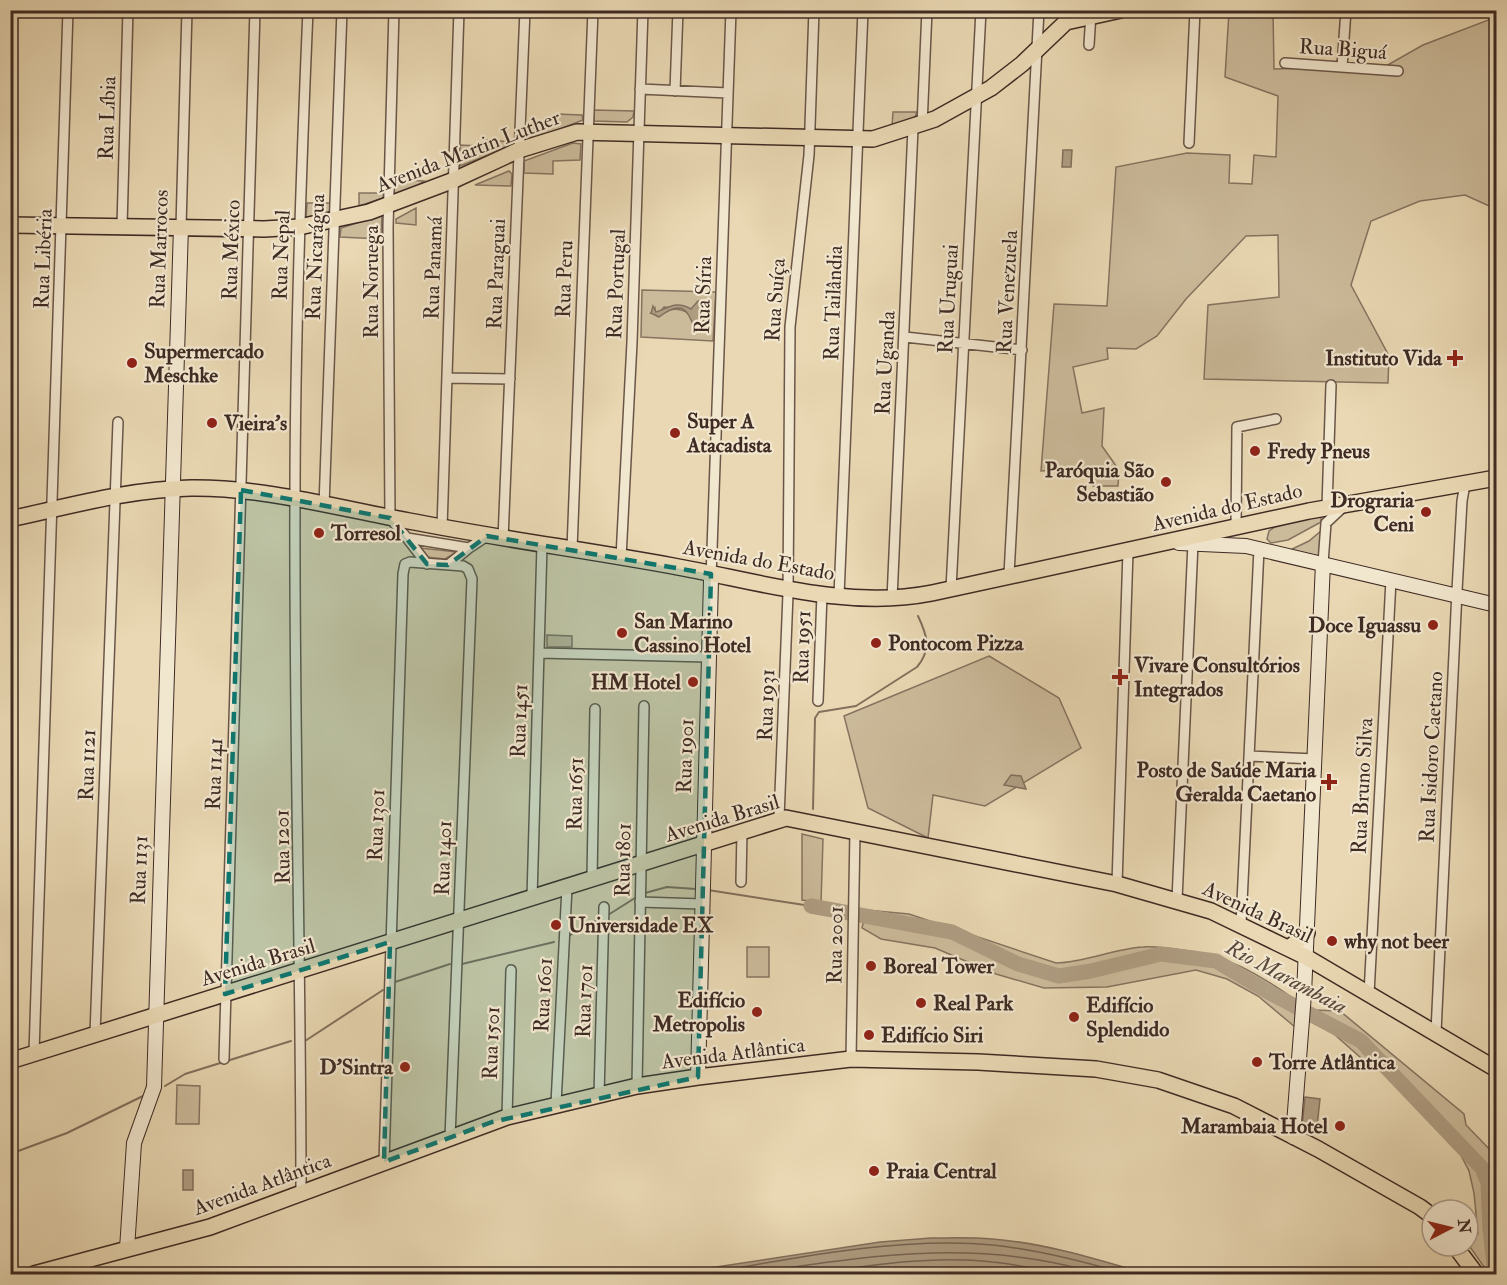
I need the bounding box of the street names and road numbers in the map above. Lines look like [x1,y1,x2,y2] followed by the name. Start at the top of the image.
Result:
[1298,33,1388,66] street label: Rua Biguá
[93,75,122,160] street label: Rua Líbia
[371,104,564,199] street label: Avenida Martin Luther
[144,189,175,309] street label: Rua Marrocos
[300,193,331,321] street label: Rua Nicarágua
[216,199,247,301] street label: Rua México
[28,208,59,310] street label: Rua Libéria
[266,209,297,301] street label: Rua Nepal
[418,215,449,320] street label: Rua Panamá
[481,218,512,330] street label: Rua Paraguai
[358,225,385,339] street label: Rua Noruega
[601,228,632,340] street label: Rua Portugal
[991,229,1024,355] street label: Rua Venezuela
[550,239,579,318] street label: Rua Peru
[932,243,965,355] street label: Rua Uruguai
[818,244,849,361] street label: Rua Tailândia
[689,255,718,334] street label: Rua Síria
[759,257,792,343] street label: Rua Suíça
[869,310,902,416] street label: Rua Uganda
[1148,477,1305,538] street label: Avenida do Estado
[680,534,837,587] street label: Avenida do Estado
[788,610,817,684] street label: Rua 1951
[752,668,781,742] street label: Rua 1931
[1414,671,1449,843] street label: Rua Isidoro Caetano
[505,683,534,759] street label: Rua 1451
[1345,717,1380,855] street label: Rua Bruno Silva
[671,718,700,794] street label: Rua 1901
[73,729,102,801] street label: Rua 1121
[200,737,229,811] street label: Rua 1141
[561,757,590,831] street label: Rua 1651
[362,788,391,862] street label: Rua 1301
[661,788,783,849] street label: Avenida Brasil
[268,809,297,885] street label: Rua 1201
[429,820,458,896] street label: Rua 1401
[609,823,638,897] street label: Rua 1801
[125,835,154,905] street label: Rua 1131
[1197,875,1318,950] street label: Avenida Brasil
[821,906,850,984] street label: Rua 2001
[197,932,319,993] street label: Avenida Brasil
[528,957,559,1033] street label: Rua 1601
[570,964,599,1038] street label: Rua 1701
[477,1006,506,1080] street label: Rua 1501
[659,1031,807,1076] street label: Avenida Atlântica
[189,1147,335,1222] street label: Avenida Atlântica

